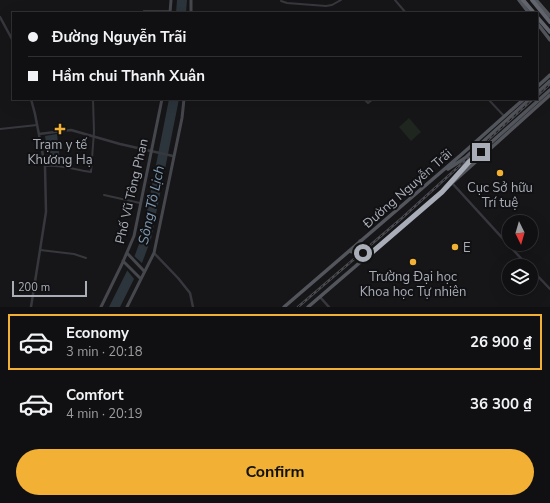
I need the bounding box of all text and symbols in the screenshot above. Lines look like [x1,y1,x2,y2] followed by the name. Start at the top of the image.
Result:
[52,27,186,47] text: Đường Nguyễn Trãi
[52,66,205,86] text: Hầm chui Thanh Xuân
[54,123,66,135] marker: Trạm y tế Khương Hạ
[27,136,93,169] place label: Trạm y tế Khương Hạ
[111,137,153,246] street label: Phố Vũ Tông Phan
[472,143,490,161] route end
[359,145,456,233] street label: Đường Nguyễn Trãi
[134,164,169,246] water label: Sông Tô Lịch
[495,168,505,178] marker: Cục Sở hữu Trí tuệ
[467,179,533,212] place label: Cục Sở hữu Trí tuệ
[502,215,538,251] north arrow
[502,215,538,295] map controls
[463,239,471,257] place label: E
[450,242,460,252] marker: E
[354,244,372,262] route start
[408,257,418,267] marker: Trường Đại học Khoa học Tự nhiên
[502,259,538,295] button: layers
[360,268,466,301] place label: Trường Đại học Khoa học Tự nhiên
[12,279,87,298] scale bar
[18,280,50,295] text: 200 m
[66,323,129,343] text: Economy
[18,324,54,360] icon: car
[470,332,532,352] text: 26 900 ₫
[66,343,142,361] text: 3 min · 20:18
[66,385,123,405] text: Comfort
[18,386,54,422] icon: car
[470,394,532,414] text: 36 300 ₫
[66,405,142,423] text: 4 min · 20:19
[16,449,534,495] button: Confirm

